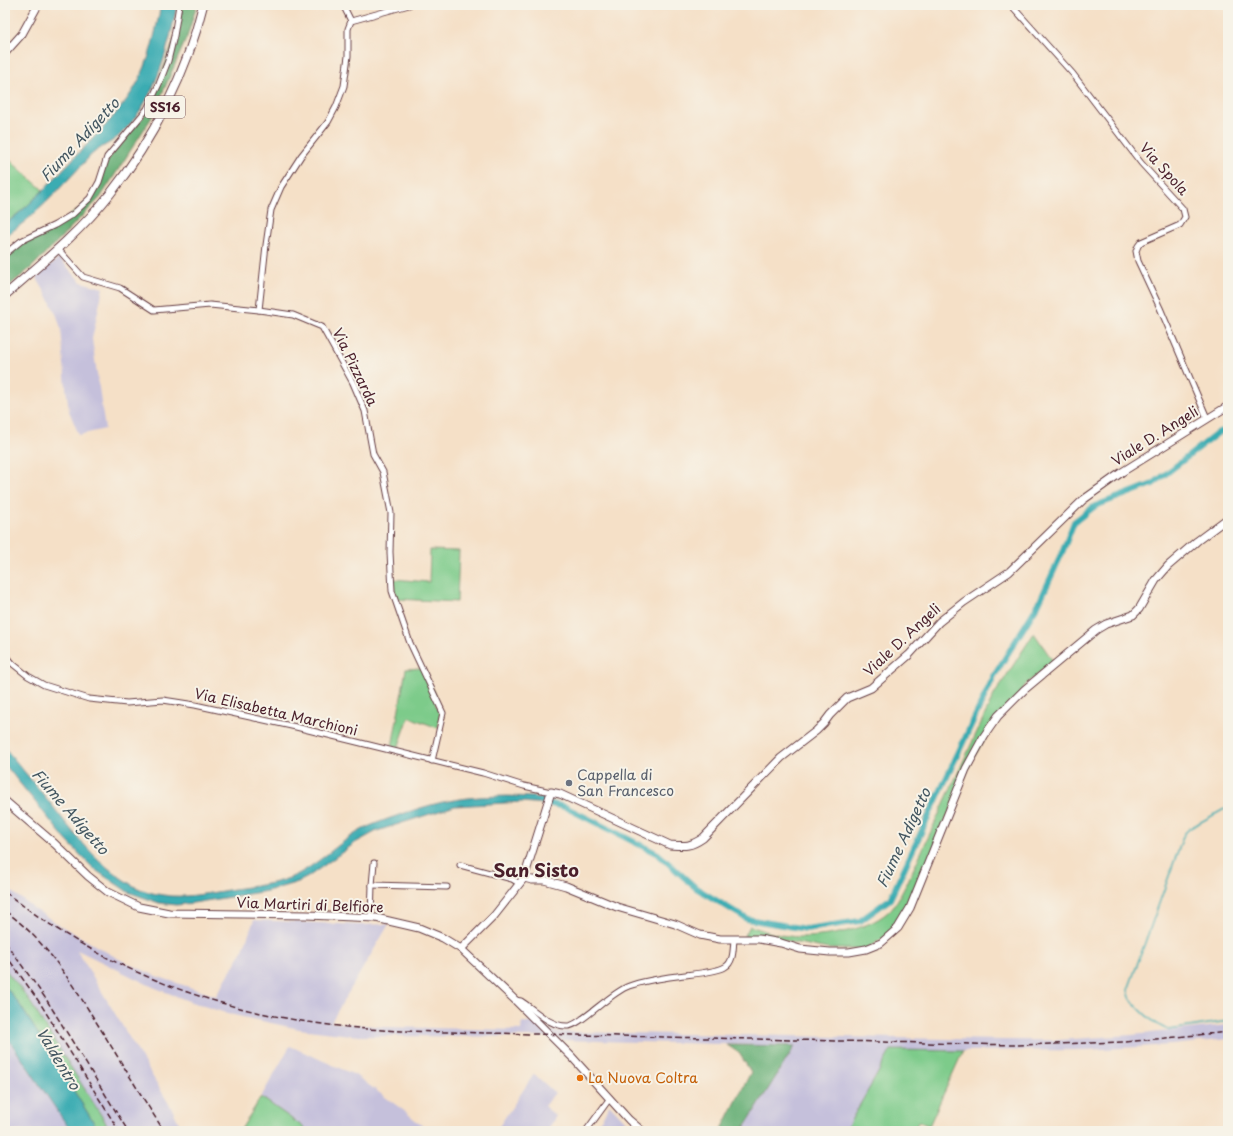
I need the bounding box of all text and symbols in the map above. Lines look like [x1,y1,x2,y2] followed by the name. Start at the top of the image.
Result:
[34,91,124,186] water label: Fiume Adigetto
[145,96,185,118] road number: SS16
[1135,138,1194,200] street label: Via Spola
[327,324,384,410] street label: Via Pizzarda
[1107,400,1202,471] street label: Viale D. Angeli
[858,598,945,681] street label: Viale D. Angeli
[192,682,360,741] street label: Via Elisabetta Marchioni
[27,763,116,860] water label: Fiume Adigetto
[577,764,674,801] place label: Cappella di San Francesco
[564,778,574,788] marker: Cappella di San Francesco
[869,783,936,891] water label: Fiume Adigetto
[493,856,579,883] district label: San Sisto
[236,891,384,918] street label: Via Martiri di Belfiore
[32,1023,87,1094] water label: Valdentro
[588,1067,698,1088] place label: La Nuova Coltra
[575,1073,585,1083] marker: La Nuova Coltra

